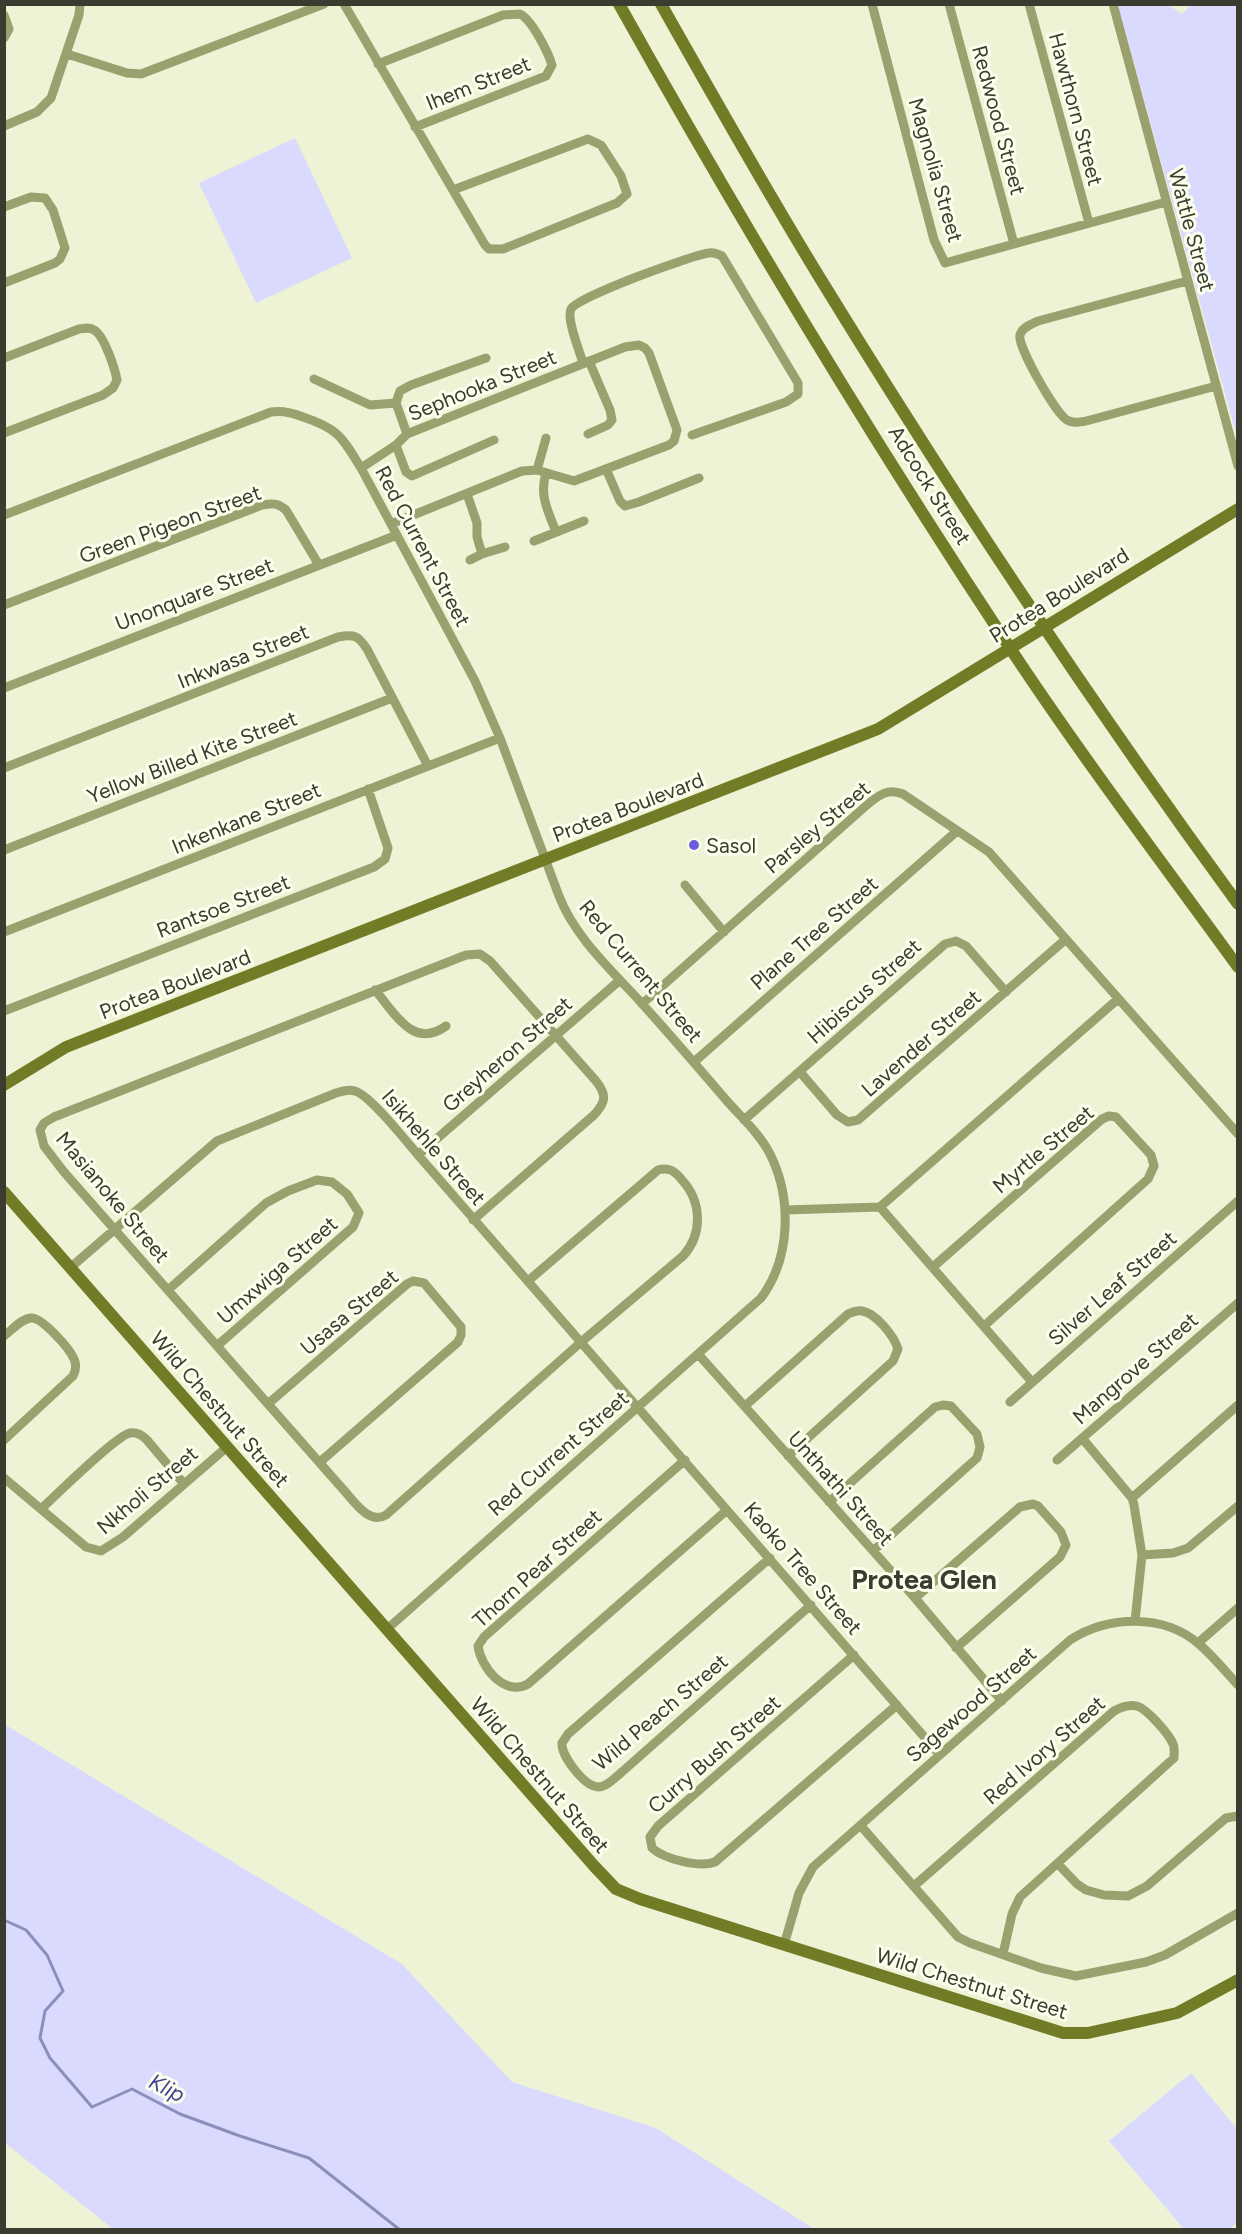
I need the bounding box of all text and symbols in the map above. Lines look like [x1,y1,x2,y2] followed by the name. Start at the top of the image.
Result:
[1044,30,1108,188] street label: Hawthorn Street
[967,42,1031,198] street label: Redwood Street
[422,51,534,115] street label: Ihem Street
[903,95,969,245] street label: Magnolia Street
[1164,166,1220,294] street label: Wattle Street
[404,344,560,426] street label: Sephooka Street
[884,421,977,549] street label: Adcock Street
[370,461,476,631] street label: Red Current Street
[76,479,264,569] street label: Green Pigeon Street
[985,542,1133,648] street label: Protea Boulevard
[111,552,277,636] street label: Unonquare Street
[174,618,312,694] street label: Inkwasa Street
[84,705,300,809] street label: Yellow Billed Kite Street
[549,767,707,847] street label: Protea Boulevard
[759,775,875,878] street label: Parsley Street
[168,777,324,859] street label: Inkenkane Street
[706,833,756,858] place label: Sasol
[687,838,701,852] marker: Sasol
[153,869,293,943] street label: Rantsoe Street
[745,871,883,995] street label: Plane Tree Street
[574,895,708,1047] street label: Red Current Street
[802,933,926,1049] street label: Hibiscus Street
[96,944,254,1024] street label: Protea Boulevard
[856,984,986,1102] street label: Lavender Street
[437,991,577,1117] street label: Greyheron Street
[377,1084,491,1210] street label: Isikhehle Street
[988,1100,1099,1198] street label: Myrtle Street
[51,1126,175,1268] street label: Masianoke Street
[212,1211,342,1329] street label: Umxwiga Street
[1043,1226,1181,1350] street label: Silver Leaf Street
[295,1264,403,1360] street label: Usasa Street
[1067,1307,1203,1429] street label: Mangrove Street
[145,1326,295,1492] street label: Wild Chestnut Street
[483,1385,634,1521] street label: Red Current Street
[783,1426,899,1550] street label: Unthathi Street
[92,1441,203,1539] street label: Nkholi Street
[739,1497,867,1639] street label: Kaoko Tree Street
[467,1504,607,1632] street label: Thorn Pear Street
[851,1563,997,1596] district label: Protea Glen
[901,1641,1041,1767] street label: Sagewood Street
[587,1648,733,1776] street label: Wild Peach Street
[643,1690,785,1818] street label: Curry Bush Street
[978,1690,1110,1810] street label: Red Ivory Street
[465,1692,615,1858] street label: Wild Chestnut Street
[873,1942,1071,2024] street label: Wild Chestnut Street
[145,2068,189,2108] water label: Klip

